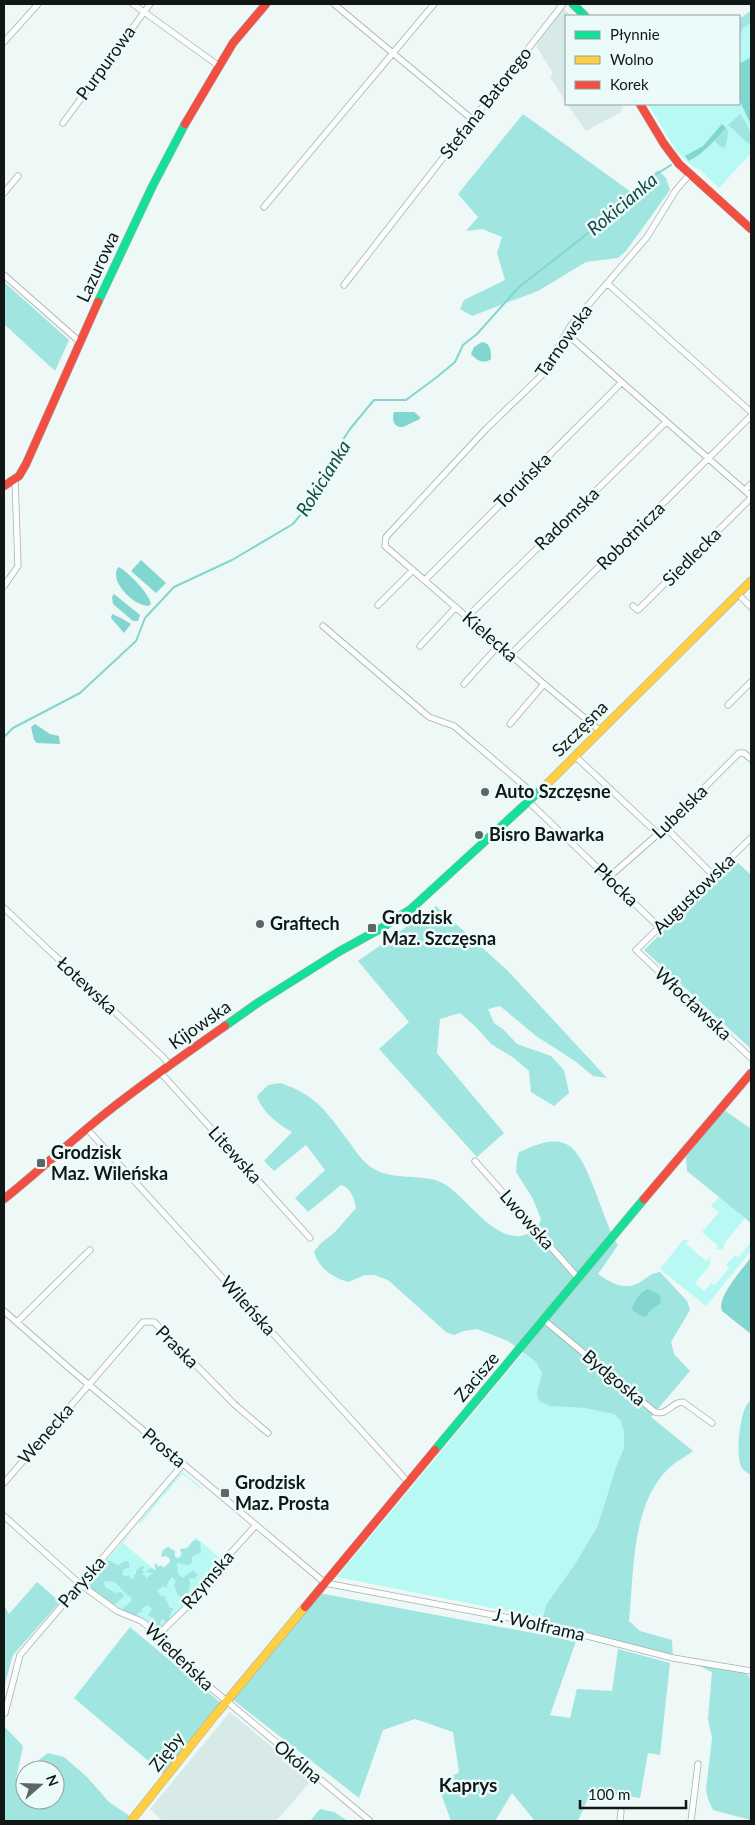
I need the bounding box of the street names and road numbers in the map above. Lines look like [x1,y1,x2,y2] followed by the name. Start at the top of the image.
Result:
[71,21,140,104] street label: Purpurowa
[435,42,536,163] street label: Stefana Batorego
[71,228,123,305] street label: Lazurowa
[530,300,596,381] street label: Tarnowska
[489,447,555,513] street label: Toruńska
[530,482,603,554] street label: Radomska
[592,497,669,574] street label: Robotnicza
[657,522,725,590] street label: Siedlecka
[458,606,523,666] street label: Kielecka
[547,696,612,761] street label: Szczęsna
[647,780,712,843] street label: Lubelska
[648,849,739,938] street label: Augustowska
[590,858,643,911] street label: Płocka
[53,952,122,1019] street label: Łotewska
[651,962,737,1044] street label: Włocławska
[164,995,235,1053] street label: Kijowska
[204,1121,267,1187] street label: Litewska
[496,1185,560,1254] street label: Lwowska
[216,1271,281,1340] street label: Wileńska
[152,1320,204,1372] street label: Praska
[579,1344,651,1410] street label: Bydgoska
[449,1347,503,1406] street label: Zacisze
[13,1398,78,1468] street label: Wenecka
[138,1423,191,1472] street label: Prosta
[177,1546,238,1613] street label: Rzymska
[53,1551,110,1612] street label: Paryska
[491,1603,587,1645] street label: J. Wolframa
[140,1618,219,1695] street label: Wiedeńska
[144,1727,189,1775] street label: Zięby
[270,1735,327,1788] street label: Okólna

